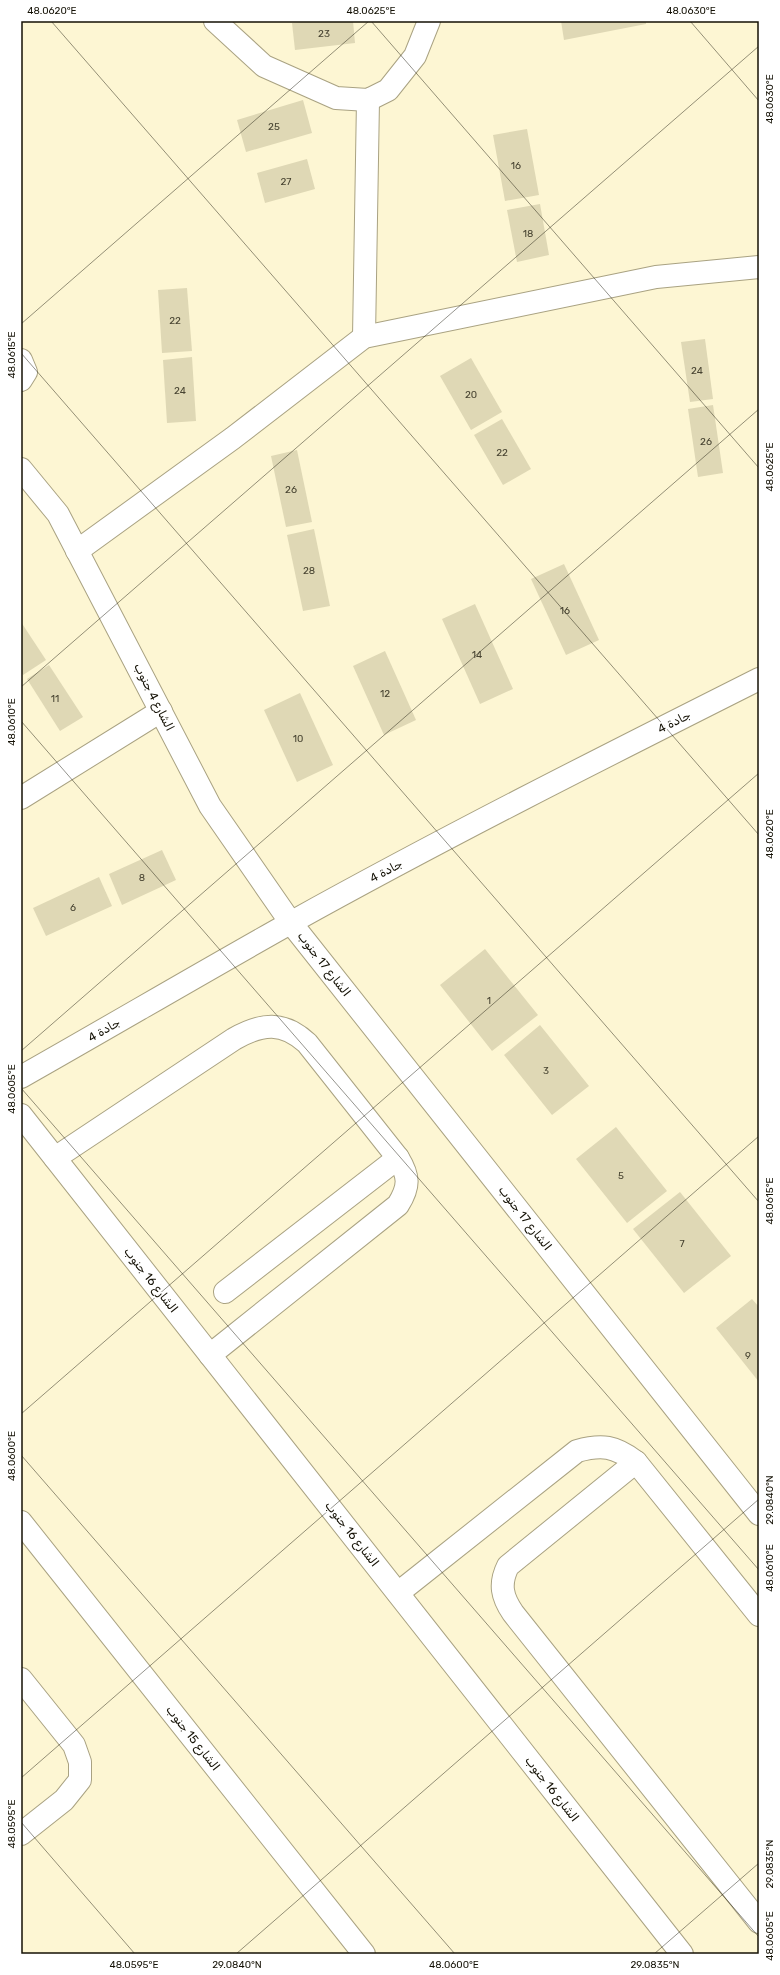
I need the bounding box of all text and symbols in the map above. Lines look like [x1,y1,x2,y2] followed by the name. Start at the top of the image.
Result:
[27,5,77,17] text: 48.0620°E
[347,5,395,17] text: 48.0625°E
[666,5,716,17] text: 48.0630°E
[318,28,330,40] house number: 23
[764,74,776,124] text: 48.0630°E
[268,121,280,133] house number: 25
[511,160,521,172] house number: 16
[281,176,292,188] house number: 27
[523,228,533,240] house number: 18
[169,315,181,327] house number: 22
[6,331,18,379] text: 48.0615°E
[691,365,703,377] house number: 24
[174,385,186,397] house number: 24
[465,389,477,401] house number: 20
[700,436,712,448] house number: 26
[764,443,776,491] text: 48.0625°E
[496,447,508,459] house number: 22
[285,484,297,496] house number: 26
[303,565,315,577] house number: 28
[560,605,570,617] house number: 16
[472,649,482,661] house number: 14
[129,661,177,734] street label: الشارع 4 جنوب
[380,688,390,700] house number: 12
[51,693,59,705] house number: 11
[6,698,18,746] text: 48.0610°E
[655,708,693,736] street label: جادة 4
[293,733,303,745] house number: 10
[764,809,776,859] text: 48.0620°E
[367,857,405,885] street label: جادة 4
[139,872,145,884] house number: 8
[70,902,76,914] house number: 6
[293,929,353,1000] street label: الشارع 17 جنوب
[487,995,491,1007] house number: 1
[85,1015,123,1045] street label: جادة 4
[6,1064,18,1114] text: 48.0605°E
[543,1065,549,1077] house number: 3
[618,1170,624,1182] house number: 5
[764,1177,776,1225] text: 48.0615°E
[494,1183,554,1254] street label: الشارع 17 جنوب
[679,1238,685,1250] house number: 7
[120,1245,181,1317] street label: الشارع 16 جنوب
[745,1350,751,1362] house number: 9
[6,1431,18,1481] text: 48.0600°E
[764,1475,776,1525] text: 29.0840°N
[321,1499,382,1571] street label: الشارع 16 جنوب
[764,1544,776,1592] text: 48.0610°E
[162,1703,223,1775] street label: الشارع 15 جنوب
[521,1754,582,1826] street label: الشارع 16 جنوب
[6,1800,18,1848] text: 48.0595°E
[764,1839,776,1889] text: 29.0835°N
[764,1911,776,1961] text: 48.0605°E
[110,1959,158,1971] text: 48.0595°E
[212,1959,262,1971] text: 29.0840°N
[429,1959,479,1971] text: 48.0600°E
[630,1959,680,1971] text: 29.0835°N

